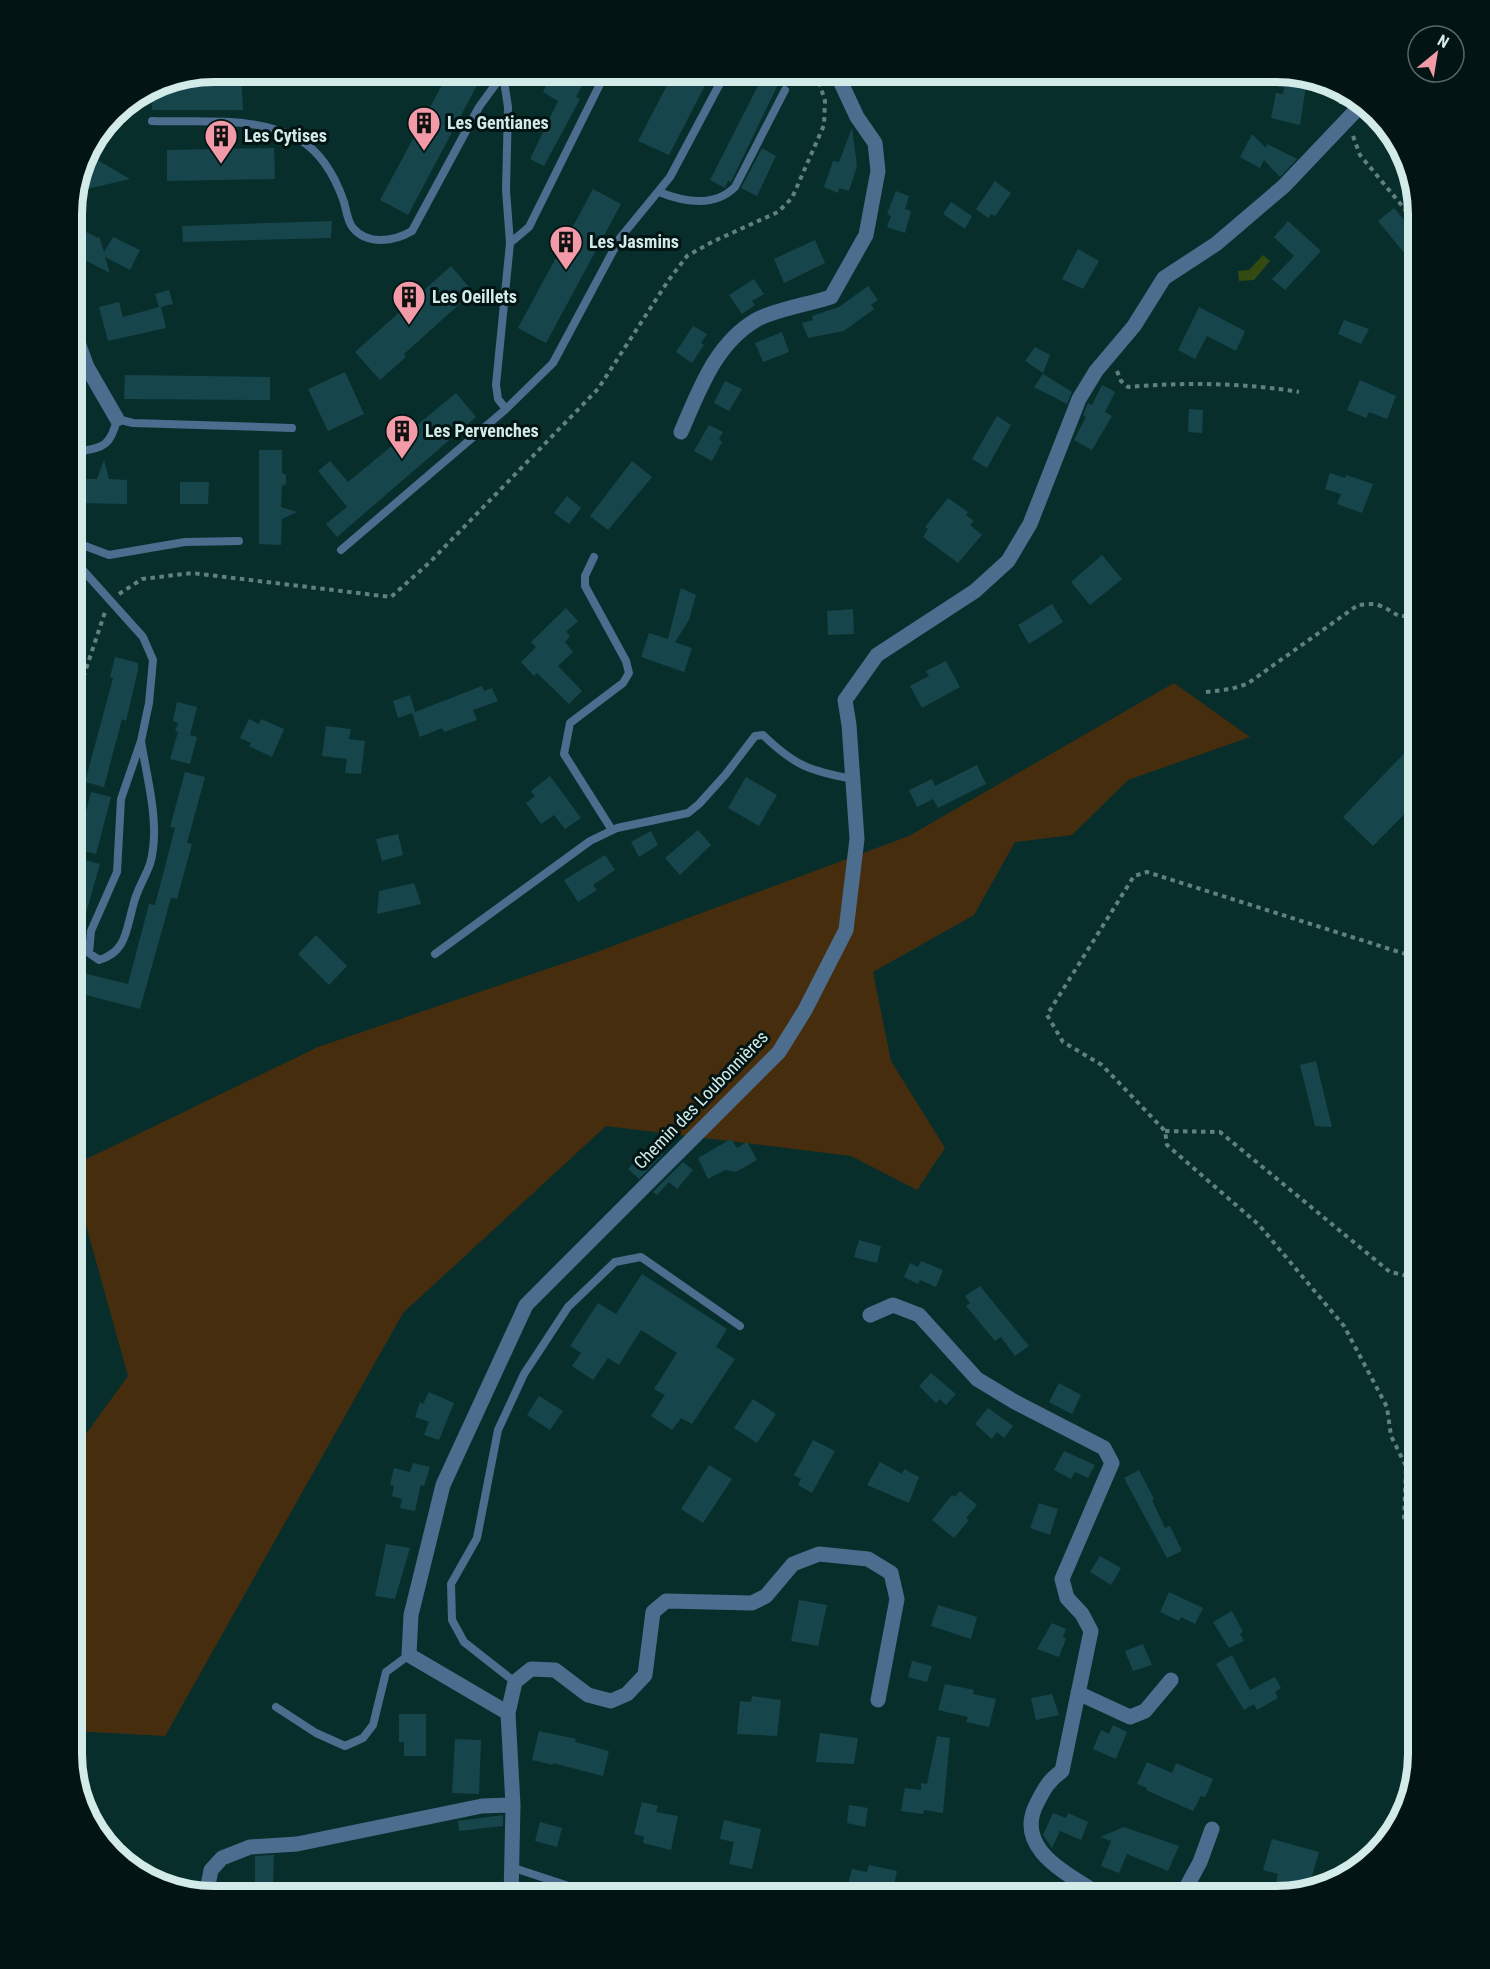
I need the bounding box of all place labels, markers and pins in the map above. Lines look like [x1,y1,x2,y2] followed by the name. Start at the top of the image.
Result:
[406,105,442,152] building icon: Les Gentianes
[447,112,549,133] place label: Les Gentianes
[203,118,239,165] building icon: Les Cytises
[244,125,327,146] place label: Les Cytises
[548,224,584,271] building icon: Les Jasmins
[589,231,679,252] place label: Les Jasmins
[391,279,427,326] building icon: Les Oeillets
[432,286,517,307] place label: Les Oeillets
[384,413,420,460] building icon: Les Pervenches
[425,420,539,441] place label: Les Pervenches

